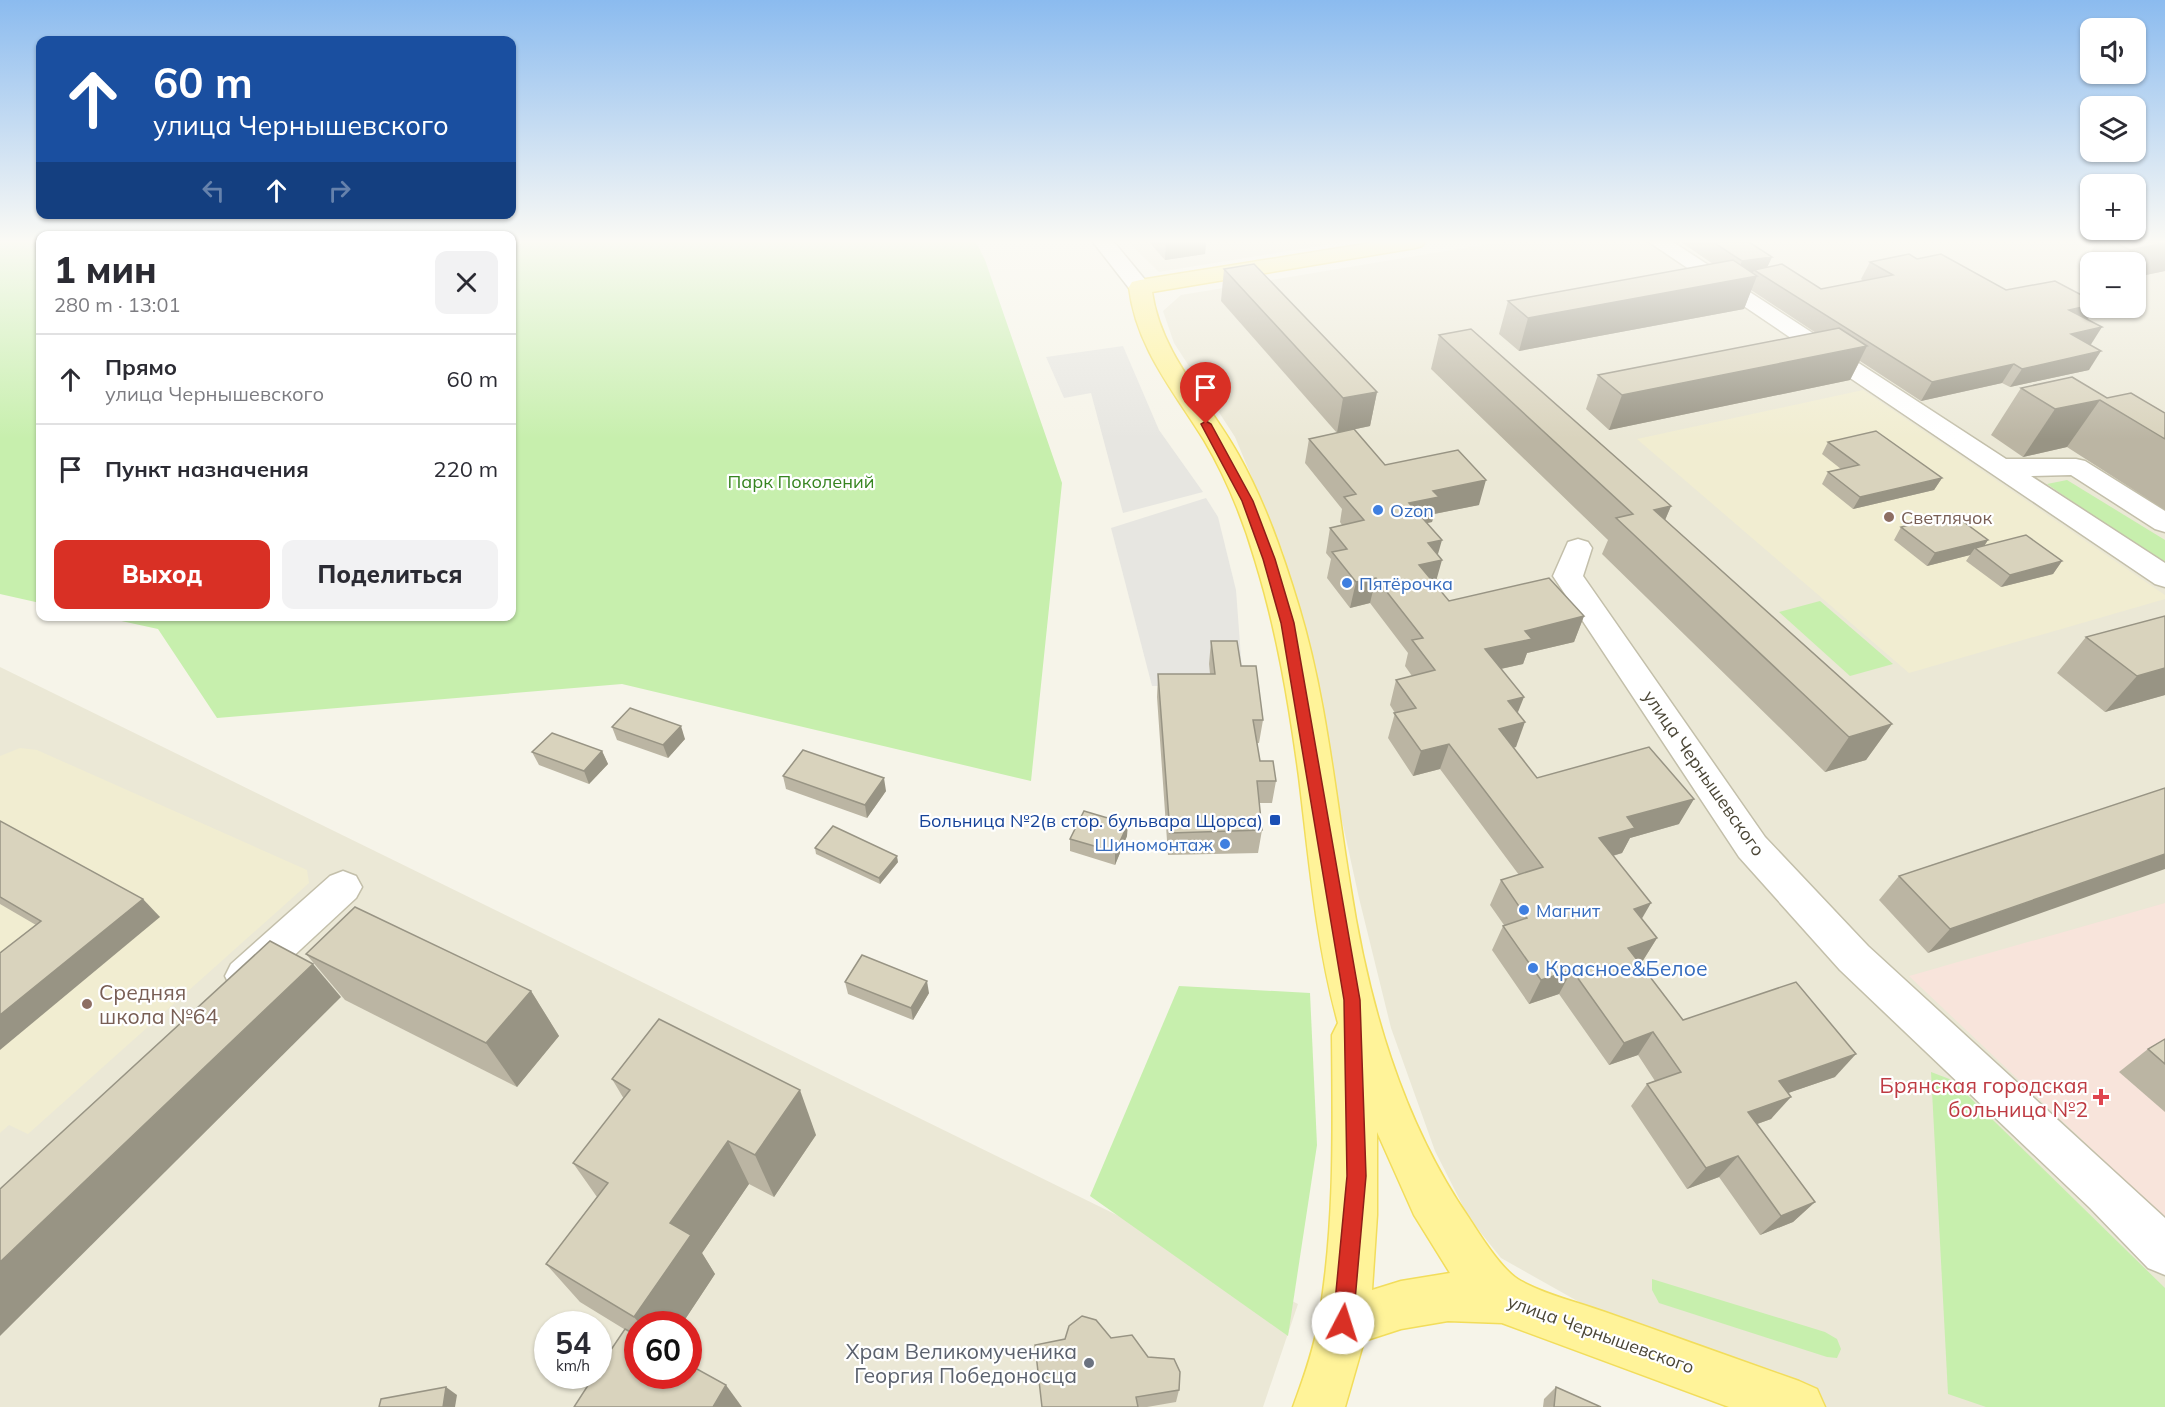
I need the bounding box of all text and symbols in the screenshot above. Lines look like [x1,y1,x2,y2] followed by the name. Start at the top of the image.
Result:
[2080,18,2146,318] map controls
[2080,18,2146,84] button: sound
[153,56,253,109] text: 60 m
[54,60,132,138] icon: ahead
[2080,96,2146,162] button: layers
[153,108,449,142] text: улица Чернышевского
[197,174,230,207] icon: left
[260,174,293,207] icon: ahead
[323,174,356,207] icon: right
[2080,174,2146,240] button: +
[54,247,157,292] text: 1 мин
[435,251,498,314] button: close
[2080,252,2146,318] button: −
[54,292,180,317] text: 280 m · 13:01
[105,353,177,381] text: Прямо
[1180,362,1231,424] pin
[54,363,87,396] icon: ahead
[447,365,498,393] text: 60 m
[1189,371,1222,404] icon: arrive
[105,381,324,406] text: улица Чернышевского
[54,453,87,486] icon: arrive
[105,455,309,483] text: Пункт назначения
[433,455,498,483] text: 220 m
[727,470,875,493] park label: Парк Поколений
[1390,499,1434,522] place label: Ozon
[1371,503,1385,517] marker: Ozon
[1901,506,1993,529] place label: Светлячок
[1882,510,1896,524] marker: Светлячок
[54,540,270,609] button: Выход
[282,540,498,609] button: Поделиться
[1359,572,1453,595] place label: Пятёрочка
[1340,576,1354,590] marker: Пятёрочка
[1638,686,1770,860] street label: улица Чернышевского
[919,809,1263,832] place label: Больница №2(в стор. бульвара Щорса)
[1268,813,1282,827] marker: Больница №2(в стор. бульвара Щорса)
[1095,833,1213,856] place label: Шиномонтаж
[1218,837,1232,851] marker: Шиномонтаж
[1536,899,1601,922] place label: Магнит
[1517,903,1531,917] marker: Магнит
[1545,955,1708,981] place label: Красное&Белое
[1526,961,1540,975] marker: Красное&Белое
[99,979,218,1029] place label: Средняя школа №64
[80,997,94,1011] marker: Средняя школа №64
[1880,1072,2088,1122] place label: Брянская городская больница №2
[2092,1088,2110,1106] marker: Брянская городская больница №2
[1504,1289,1698,1379] street label: улица Чернышевского
[1311,1291,1375,1355] position arrow
[624,1311,702,1389] speed limit sign: 60
[555,1324,591,1362] text: 54
[846,1338,1077,1388] place label: Храм Великомученика Георгия Победоносца
[556,1356,590,1375] text: km/h
[1082,1356,1096,1370] marker: Храм Великомученика Георгия Победоносца

